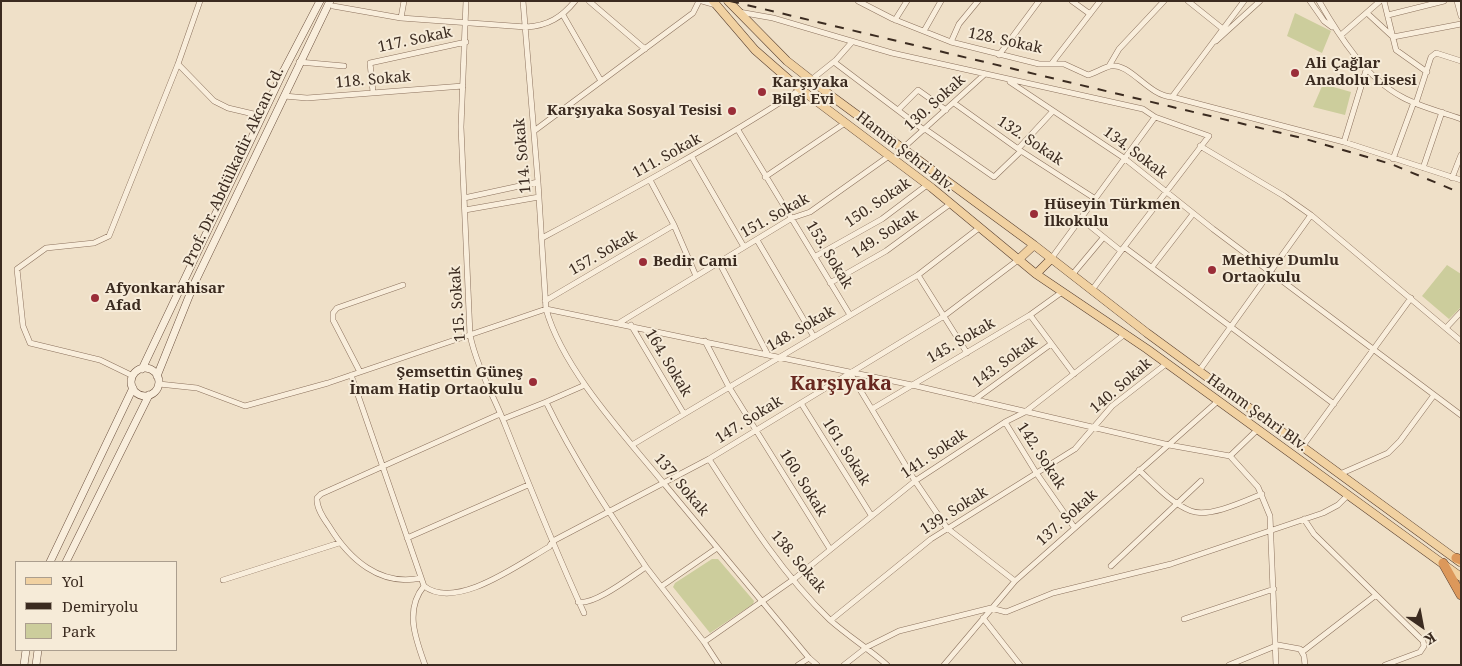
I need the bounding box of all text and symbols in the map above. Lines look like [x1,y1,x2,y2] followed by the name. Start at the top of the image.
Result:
[376,23,454,57] street label: 117. Sokak
[966,24,1044,58] street label: 128. Sokak
[1305,55,1417,90] place label: Ali Çağlar Anadolu Lisesi
[180,65,288,269] street label: Prof. Dr. Abdülkadir Akcan Cd.
[1289,67,1301,79] marker: Ali Çağlar Anadolu Lisesi
[335,68,411,92] street label: 118. Sokak
[901,71,969,135] street label: 130. Sokak
[772,74,849,109] place label: Karşıyaka Bilgi Evi
[756,86,768,98] marker: Karşıyaka Bilgi Evi
[547,102,722,120] place label: Karşıyaka Sosyal Tesisi
[726,105,738,117] marker: Karşıyaka Sosyal Tesisi
[852,108,958,196] street label: Hamm Şehri Blv.
[994,112,1066,170] street label: 132. Sokak
[511,118,535,194] street label: 114. Sokak
[1099,123,1171,183] street label: 134. Sokak
[630,130,704,182] street label: 111. Sokak
[842,174,914,232] street label: 150. Sokak
[738,190,812,242] street label: 151. Sokak
[1044,196,1181,231] place label: Hüseyin Türkmen İlkokulu
[848,206,922,262] street label: 149. Sokak
[1028,208,1040,220] marker: Hüseyin Türkmen İlkokulu
[802,218,856,292] street label: 153. Sokak
[566,226,640,280] street label: 157. Sokak
[1222,252,1339,287] place label: Methiye Dumlu Ortaokulu
[653,253,738,271] place label: Bedir Cami
[637,256,649,268] marker: Bedir Cami
[1206,264,1218,276] marker: Methiye Dumlu Ortaokulu
[446,266,470,342] street label: 115. Sokak
[105,280,225,315] place label: Afyonkarahisar Afad
[89,292,101,304] marker: Afyonkarahisar Afad
[764,302,838,356] street label: 148. Sokak
[924,314,998,368] street label: 145. Sokak
[641,326,695,400] street label: 164. Sokak
[969,332,1041,392] street label: 143. Sokak
[1087,354,1155,418] street label: 140. Sokak
[350,364,523,399] place label: Şemsettin Güneş İmam Hatip Ortaokulu
[1203,370,1311,456] street label: Hamm Şehri Blv.
[790,372,892,396] district label: Karşıyaka
[527,376,539,388] marker: Şemsettin Güneş İmam Hatip Ortaokulu
[712,392,786,448] street label: 147. Sokak
[818,415,874,489] street label: 161. Sokak
[1013,419,1069,493] street label: 142. Sokak
[898,425,970,483] street label: 141. Sokak
[775,446,831,520] street label: 160. Sokak
[650,450,712,520] street label: 137. Sokak
[917,483,991,539] street label: 139. Sokak
[1033,486,1101,550] street label: 137. Sokak
[767,527,829,597] street label: 138. Sokak
[15,561,178,651] legend
[62,571,84,591] text: Yol
[62,596,138,616] text: Demiryolu
[1397,601,1447,651] north arrow
[62,621,95,641] text: Park
[1421,628,1440,650] text: K

